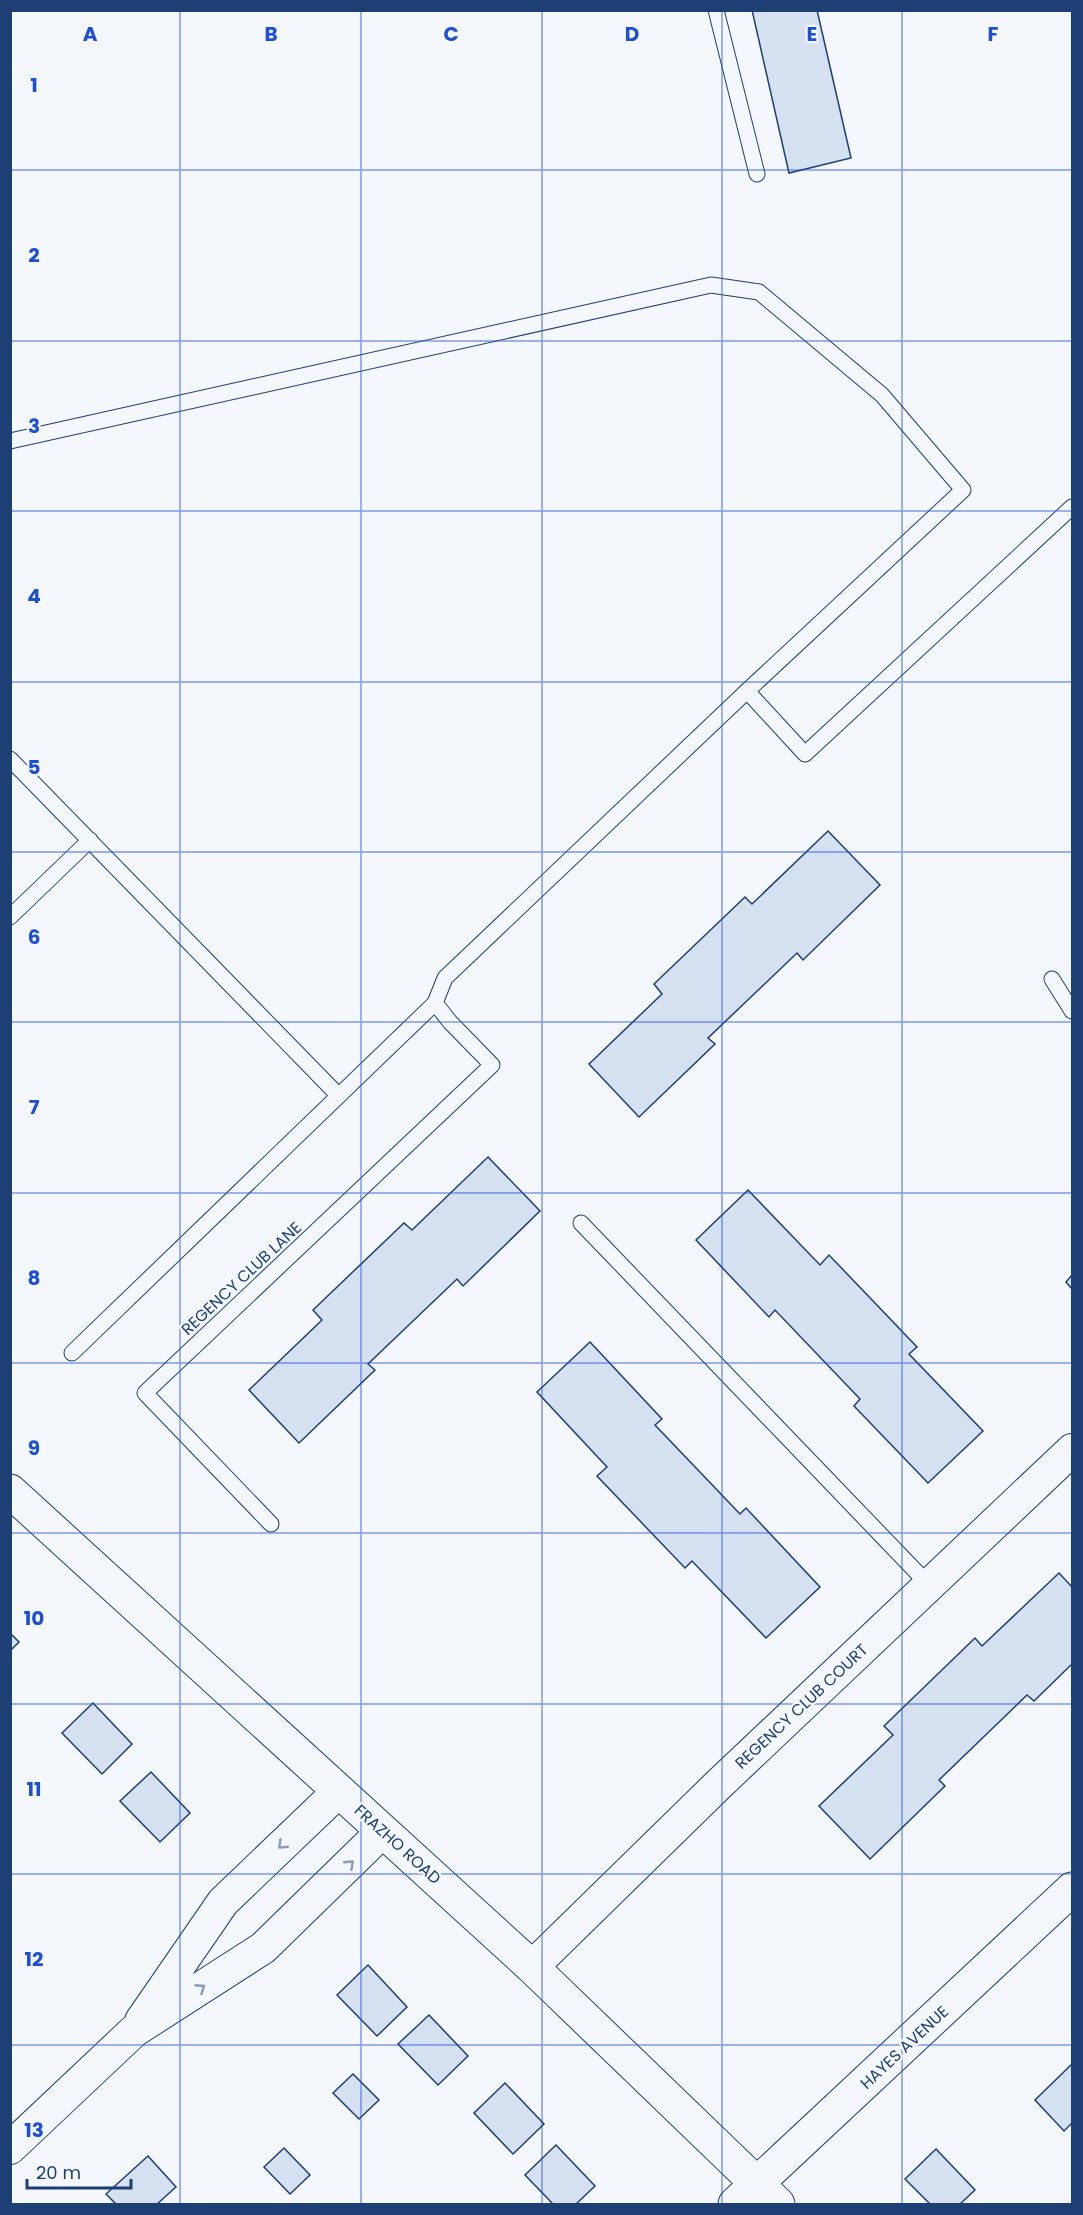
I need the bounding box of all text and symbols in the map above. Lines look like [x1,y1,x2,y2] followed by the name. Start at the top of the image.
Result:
[83,20,98,48] text: A
[264,20,278,48] text: B
[443,20,459,48] text: C
[625,20,639,48] text: D
[807,20,817,48] text: E
[988,20,999,48] text: F
[30,71,38,99] text: 1
[28,241,40,269] text: 2
[28,412,40,440] text: 3
[27,582,41,610] text: 4
[28,753,41,781] text: 5
[28,923,40,951] text: 6
[29,1093,40,1121] text: 7
[176,1216,307,1340] street label: REGENCY CLUB LANE
[28,1264,40,1292] text: 8
[28,1434,40,1462] text: 9
[24,1604,44,1632] text: 10
[730,1638,873,1774] street label: REGENCY CLUB COURT
[26,1775,42,1803] text: 11
[349,1799,446,1890] street label: FRAZHO ROAD
[278,1838,289,1849] one-way arrow
[342,1860,353,1871] one-way arrow
[25,1945,43,1973] text: 12
[194,1985,205,1996] one-way arrow
[855,2000,954,2094] street label: HAYES AVENUE
[24,2116,44,2144] text: 13
[27,2152,130,2190] scale bar
[36,2160,81,2185] text: 20 m

